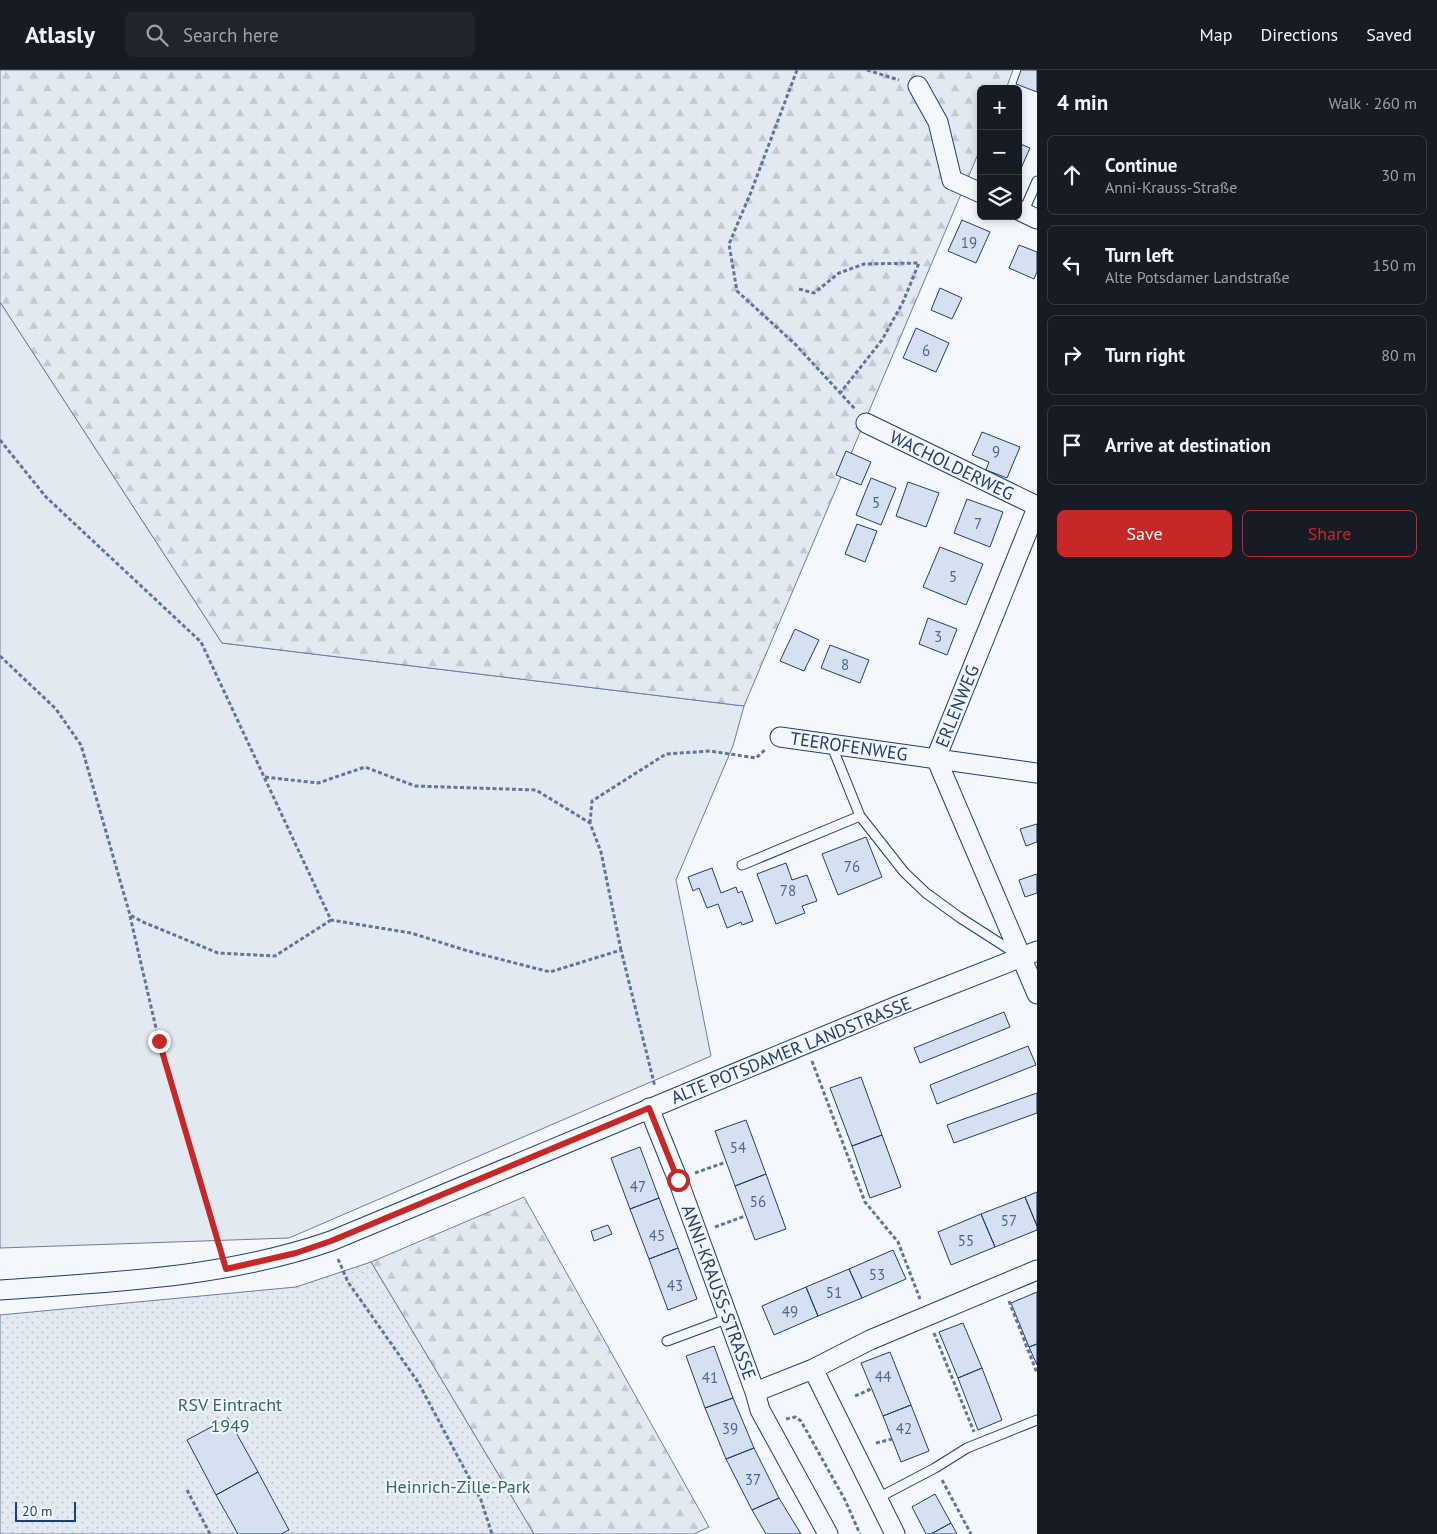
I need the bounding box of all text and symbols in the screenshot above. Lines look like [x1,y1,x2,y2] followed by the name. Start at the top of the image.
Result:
[125,12,475,57] search box
[25,19,95,50] text: Atlasly
[143,21,171,49] icon: search
[183,23,279,47] text: Search here
[1200,23,1232,46] text: Map
[1260,23,1338,46] text: Directions
[1366,23,1412,46] text: Saved
[977,85,1022,220] map controls
[977,85,1022,130] button: +
[1057,89,1108,116] text: 4 min
[1328,93,1417,113] text: Walk · 260 m
[977,130,1022,175] button: −
[1105,153,1177,177] text: Continue
[1058,161,1086,189] icon: ahead
[1381,165,1416,185] text: 30 m
[977,175,1022,220] button: layers
[1105,177,1237,197] text: Anni-Krauss-Straße
[961,233,977,252] house number: 19
[1105,243,1174,267] text: Turn left
[1058,251,1086,279] icon: left
[1373,255,1416,275] text: 150 m
[1105,267,1290,287] text: Alte Potsdamer Landstraße
[922,341,930,360] house number: 6
[1058,341,1086,369] icon: right
[1105,343,1185,367] text: Turn right
[1381,345,1416,365] text: 80 m
[886,425,1018,505] street label: WACHOLDERWEG
[1058,431,1086,459] icon: arrive
[1105,433,1271,457] text: Arrive at destination
[992,442,1000,461] house number: 9
[872,493,880,512] house number: 5
[1057,510,1232,557] button: Save
[1242,510,1417,557] button: Share
[974,514,982,533] house number: 7
[949,567,957,586] house number: 5
[934,627,942,646] house number: 3
[841,655,849,674] house number: 8
[930,661,984,751] street label: ERLENWEG
[789,726,909,766] street label: TEEROFENWEG
[844,857,860,876] house number: 76
[780,881,796,900] house number: 78
[668,991,914,1109] street label: ALTE POTSDAMER LANDSTRASSE
[148,1030,171,1053] route end
[730,1138,746,1157] house number: 54
[667,1169,690,1192] route start
[630,1177,646,1196] house number: 47
[750,1192,766,1211] house number: 56
[677,1201,761,1383] street label: ANNI-KRAUSS-STRASSE
[1001,1211,1017,1230] house number: 57
[649,1226,665,1245] house number: 45
[958,1231,974,1250] house number: 55
[869,1265,885,1284] house number: 53
[667,1276,683,1295] house number: 43
[826,1283,842,1302] house number: 51
[782,1302,798,1321] house number: 49
[875,1367,891,1386] house number: 44
[702,1368,718,1387] house number: 41
[178,1393,282,1437] park label: RSV Eintracht 1949
[722,1419,738,1438] house number: 39
[896,1419,912,1438] house number: 42
[745,1470,761,1489] house number: 37
[386,1475,531,1498] park label: Heinrich-Zille-Park
[15,1499,76,1522] scale bar
[22,1502,52,1520] text: 20 m

